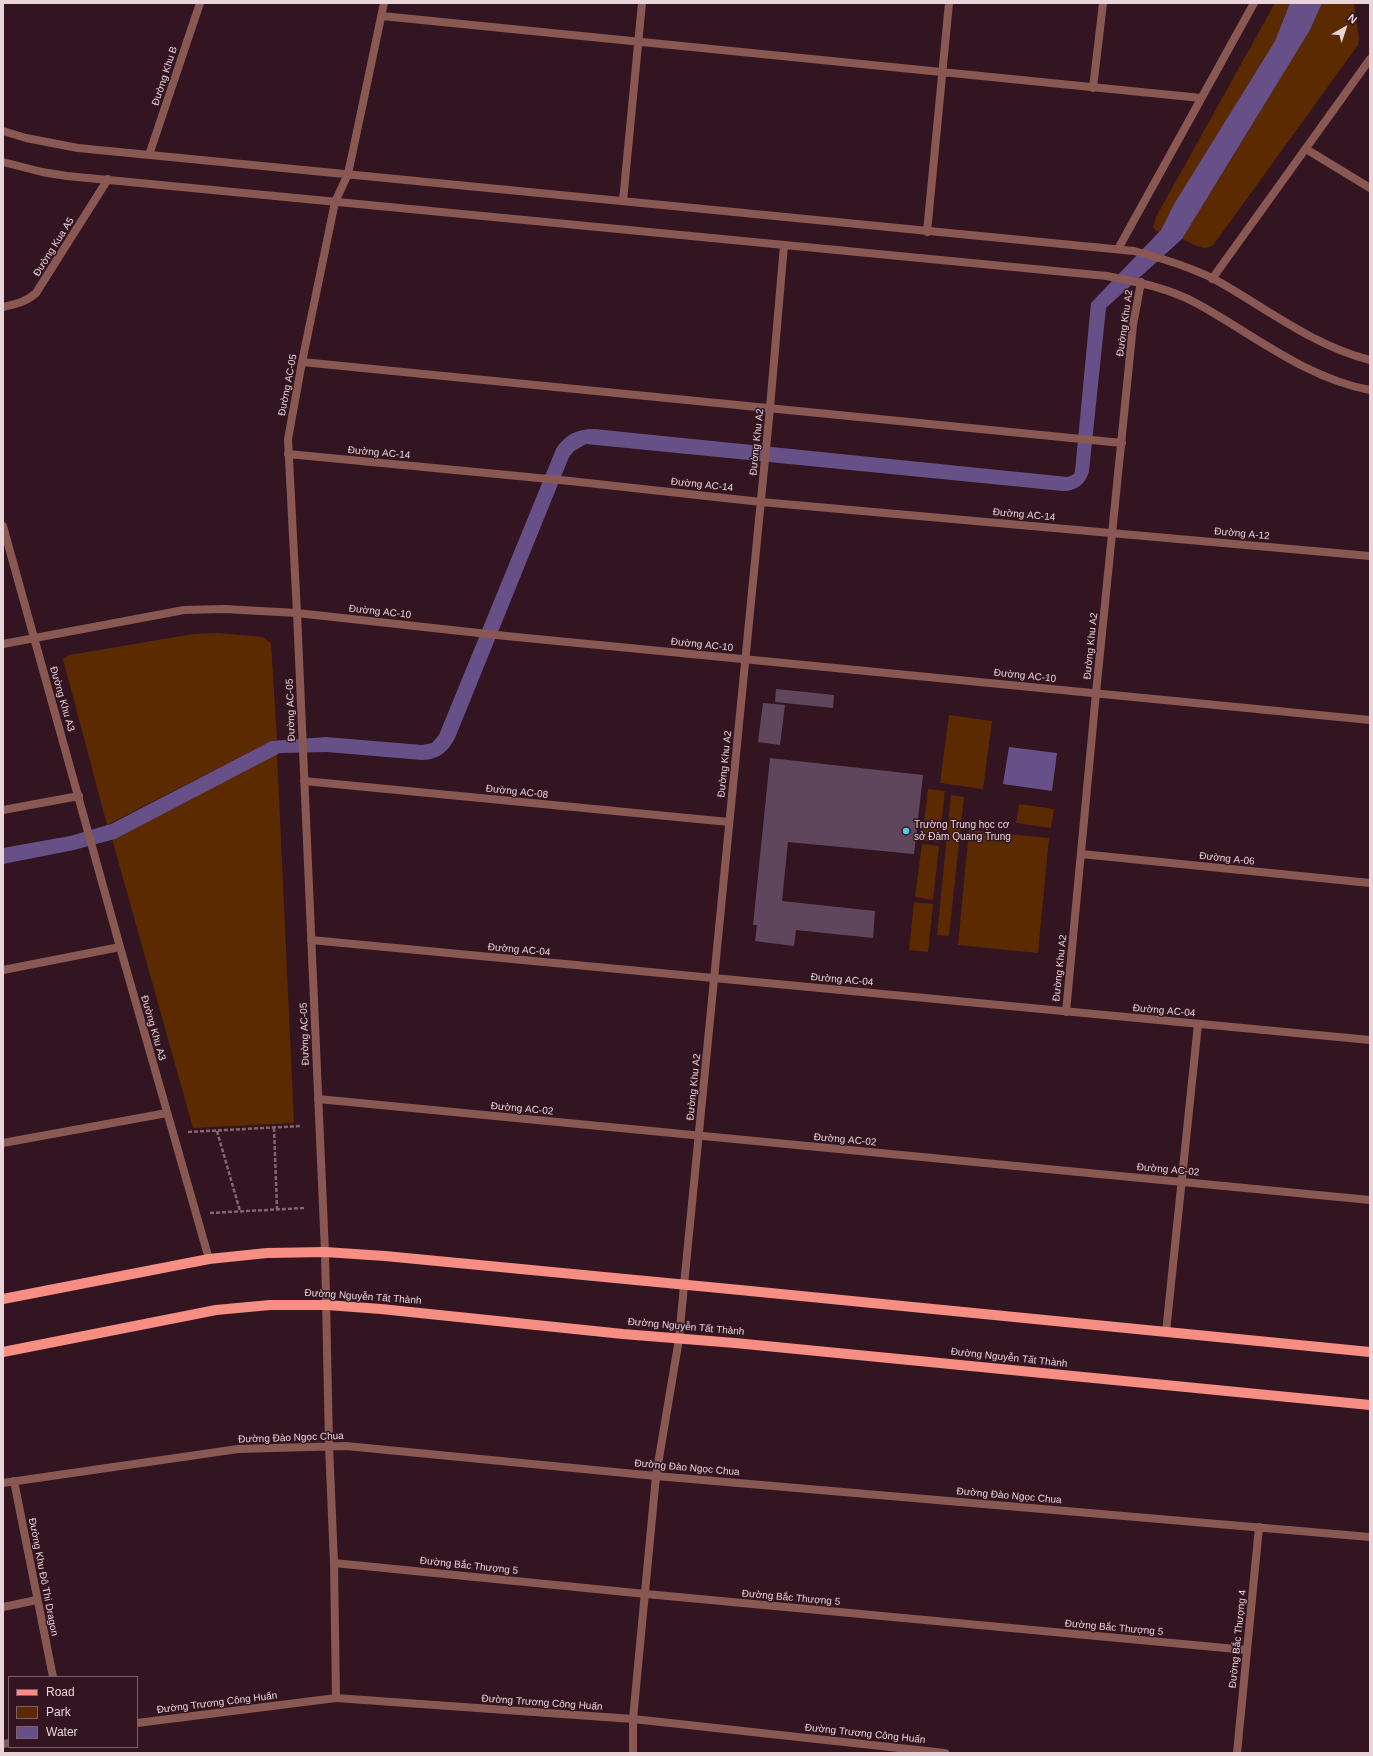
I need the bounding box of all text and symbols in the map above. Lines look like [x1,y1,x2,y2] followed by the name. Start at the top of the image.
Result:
[1325,8,1365,48] north arrow
[1346,12,1359,26] text: N
[150,45,180,107] street label: Đường Khu B
[31,215,77,279] street label: Đường Kua A5
[1114,289,1136,357] street label: Đường Khu A2
[276,353,300,417] street label: Đường AC-05
[748,408,766,476] street label: Đường Khu A2
[347,444,411,462] street label: Đường AC-14
[670,476,734,494] street label: Đường AC-14
[992,506,1056,524] street label: Đường AC-14
[1214,526,1270,542] street label: Đường A-12
[348,603,412,621] street label: Đường AC-10
[1082,612,1100,680] street label: Đường Khu A2
[670,636,734,654] street label: Đường AC-10
[47,665,77,733] street label: Đường Khu A3
[993,667,1057,685] street label: Đường AC-10
[284,678,298,742] street label: Đường AC-05
[716,730,734,798] street label: Đường Khu A2
[485,783,549,801] street label: Đường AC-08
[914,819,1011,842] place label: Trường Trung học cơ sở Đàm Quang Trung
[901,826,911,836] marker: Trường Trung học cơ sở Đàm Quang Trung
[1199,850,1255,868] street label: Đường A-06
[1051,934,1069,1002] street label: Đường Khu A2
[487,941,551,959] street label: Đường AC-04
[810,971,874,989] street label: Đường AC-04
[138,994,168,1062] street label: Đường Khu A3
[298,1002,312,1066] street label: Đường AC-05
[1132,1002,1196,1020] street label: Đường AC-04
[685,1053,703,1121] street label: Đường Khu A2
[490,1100,554,1118] street label: Đường AC-02
[813,1131,877,1149] street label: Đường AC-02
[1136,1161,1200,1179] street label: Đường AC-02
[304,1287,422,1307] street label: Đường Nguyễn Tất Thành
[627,1316,745,1338] street label: Đường Nguyễn Tất Thành
[950,1346,1068,1370] street label: Đường Nguyễn Tất Thành
[238,1430,344,1446] street label: Đường Đào Ngọc Chua
[634,1457,740,1479] street label: Đường Đào Ngọc Chua
[956,1485,1062,1507] street label: Đường Đào Ngọc Chua
[26,1517,60,1637] street label: Đường Khu Đô Thi Dragon
[419,1555,519,1577] street label: Đường Bắc Thượng 5
[741,1588,841,1608] street label: Đường Bắc Thượng 5
[1227,1589,1249,1689] street label: Đường Bắc Thượng 4
[1064,1618,1164,1638] street label: Đường Bắc Thượng 5
[8,1676,138,1748] legend
[46,1685,75,1699] text: Road
[156,1690,278,1716] street label: Đường Trương Công Huấn
[481,1693,603,1713] street label: Đường Trương Công Huấn
[46,1705,71,1719] text: Park
[804,1722,926,1746] street label: Đường Trương Công Huấn
[46,1725,78,1739] text: Water

